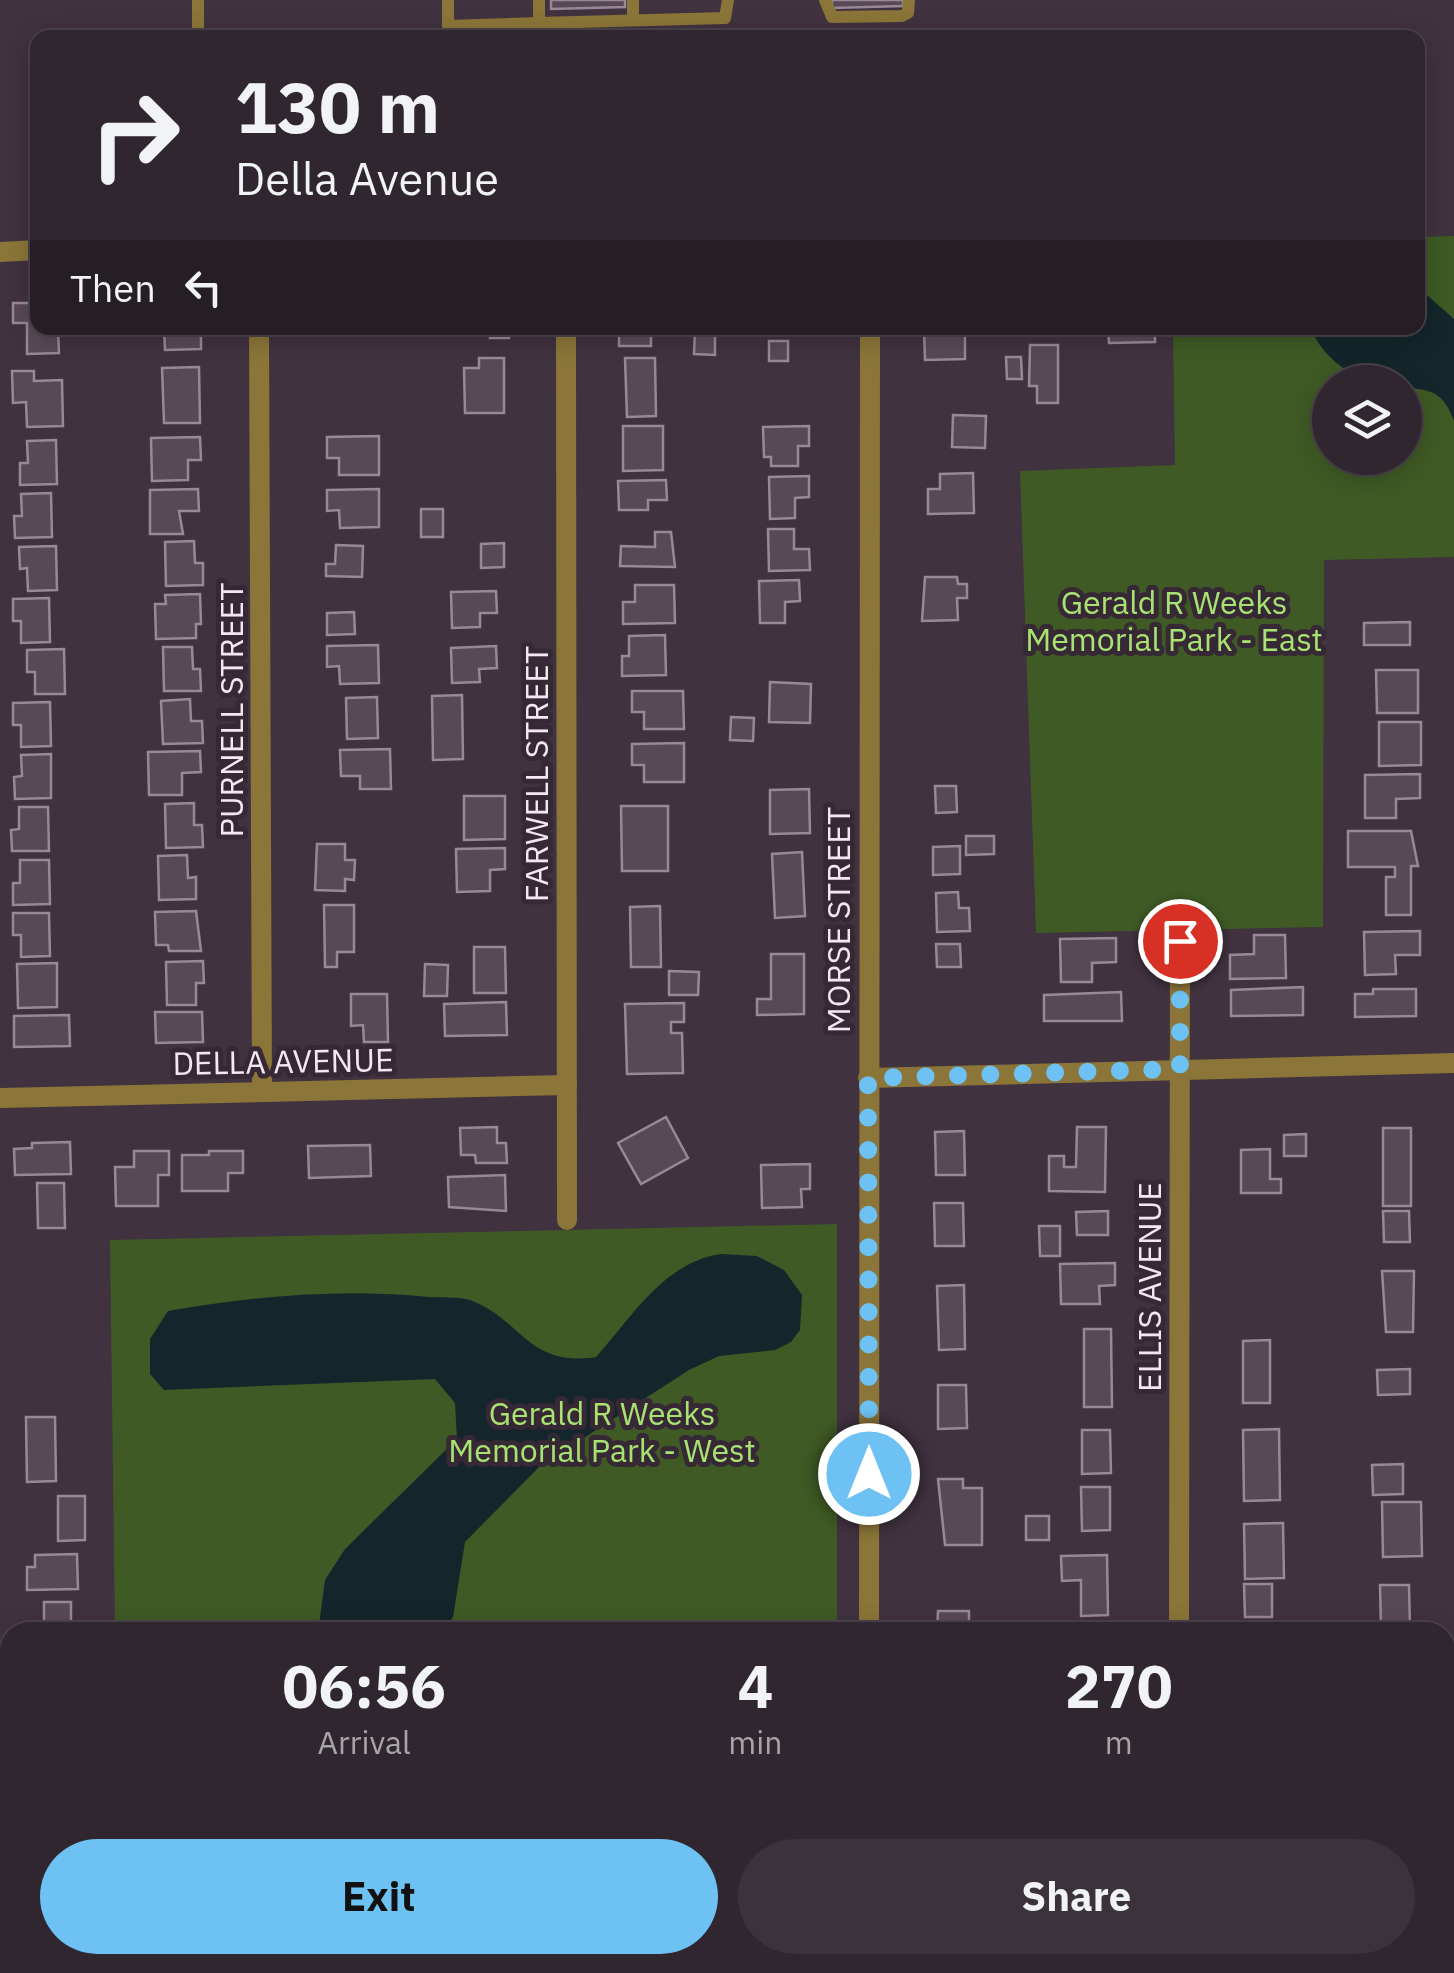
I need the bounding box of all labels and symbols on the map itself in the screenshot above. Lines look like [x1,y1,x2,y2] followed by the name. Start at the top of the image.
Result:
[1025,581,1323,660] park label: Gerald R Weeks Memorial Park - East
[210,582,252,838] street label: PURNELL STREET
[515,646,557,902] street label: FARWELL STREET
[817,807,859,1033] street label: MORSE STREET
[1138,899,1223,984] pin
[172,1038,394,1084] street label: DELLA AVENUE
[1128,1182,1170,1392] street label: ELLIS AVENUE
[448,1392,756,1471] park label: Gerald R Weeks Memorial Park - West
[817,1422,921,1526] position arrow

